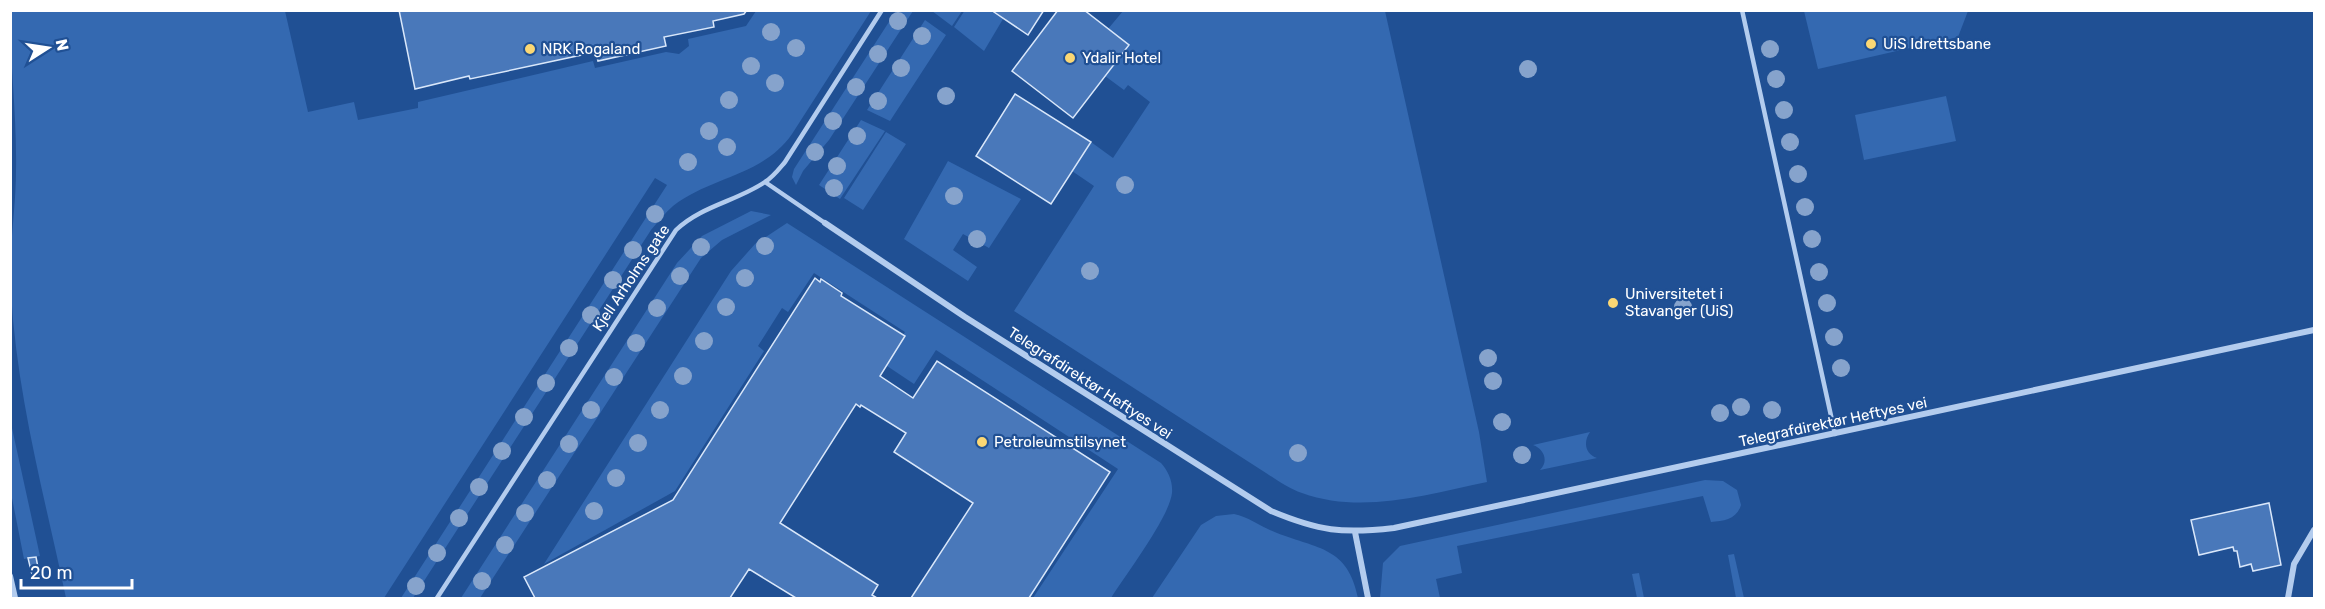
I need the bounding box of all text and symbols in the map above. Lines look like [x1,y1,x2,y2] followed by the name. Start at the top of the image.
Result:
[18,18,78,78] north arrow
[1883,35,1991,53] place label: UiS Idrettsbane
[52,37,73,53] text: N
[1864,37,1878,51] marker: UiS Idrettsbane
[542,40,640,58] place label: NRK Rogaland
[523,42,537,56] marker: NRK Rogaland
[1082,49,1161,67] place label: Ydalir Hotel
[1063,51,1077,65] marker: Ydalir Hotel
[589,221,673,335] street label: Kjell Arholms gate
[1625,285,1733,320] place label: Universitetet i Stavanger (UiS)
[1606,296,1620,310] marker: Universitetet i Stavanger (UiS)
[1005,323,1175,443] street label: Telegrafdirektør Heftyes vei
[1737,393,1929,451] street label: Telegrafdirektør Heftyes vei
[994,433,1126,451] place label: Petroleumstilsynet
[975,435,989,449] marker: Petroleumstilsynet
[21,552,132,590] scale bar
[30,562,72,584] text: 20 m

